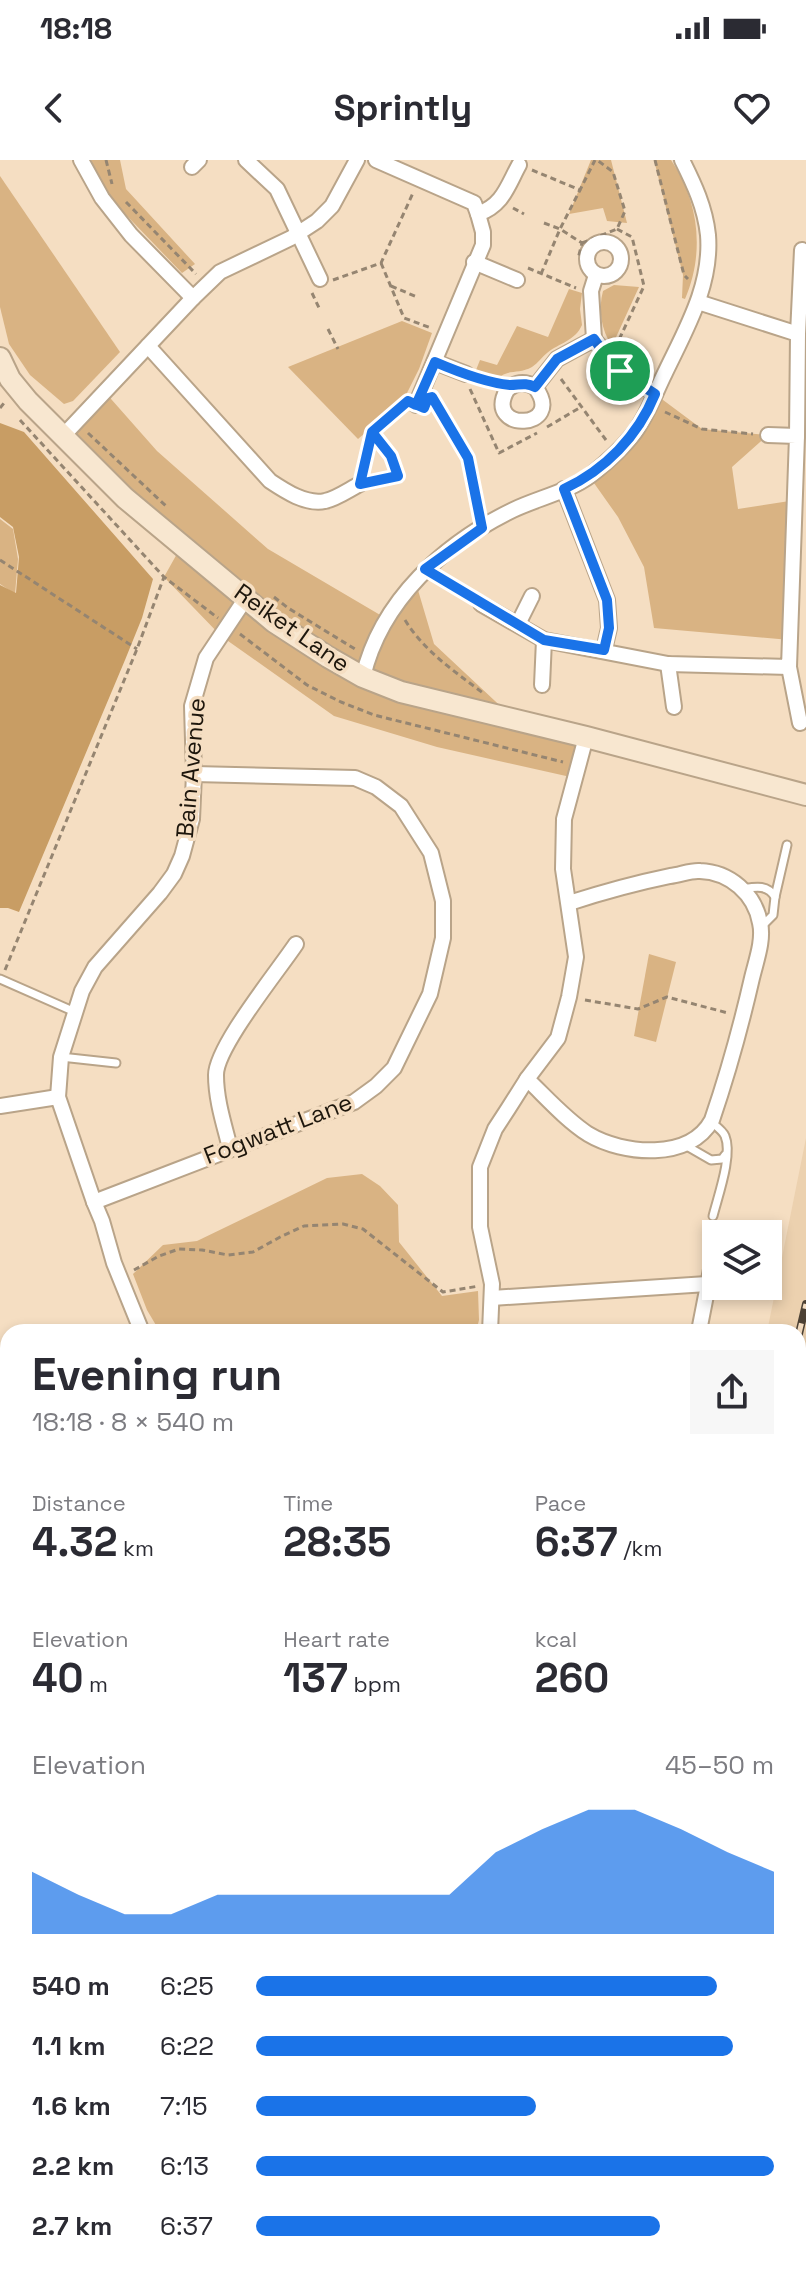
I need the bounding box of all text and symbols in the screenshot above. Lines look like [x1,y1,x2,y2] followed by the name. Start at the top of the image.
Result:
[40,9,112,48] text: 18:18
[334,85,472,131] text: Sprintly
[32,86,76,130] icon: back
[730,86,774,130] icon: heart
[586,337,654,405] pin
[598,349,642,393] icon: arrive
[228,576,356,679] street label: Reiket Lane
[169,696,212,839] street label: Bain Avenue
[199,1086,356,1171] street label: Fogwatt Lane
[702,1220,782,1300] map controls
[702,1220,782,1300] button: layers
[32,1347,282,1403] text: Evening run
[690,1350,774,1434] button: share
[32,1405,234,1439] text: 18:18 · 8 × 540 m
[32,1489,126,1517] text: Distance
[283,1489,333,1517] text: Time
[535,1489,586,1517] text: Pace
[32,1517,117,1568] text: 4.32
[283,1517,391,1568] text: 28:35
[535,1517,618,1568] text: 6:37
[117,1534,154,1562] text: km
[618,1534,662,1562] text: /km
[32,1625,128,1653] text: Elevation
[283,1625,390,1653] text: Heart rate
[535,1625,577,1653] text: kcal
[32,1653,83,1704] text: 40
[283,1653,348,1704] text: 137
[535,1653,609,1704] text: 260
[83,1670,108,1698] text: m
[348,1670,401,1698] text: bpm
[32,1748,146,1782] text: Elevation
[665,1748,774,1782] text: 45–50 m
[32,1969,110,2003] text: 540 m
[160,1969,214,2003] text: 6:25
[32,2029,105,2063] text: 1.1 km
[160,2029,214,2063] text: 6:22
[32,2089,111,2123] text: 1.6 km
[160,2089,208,2123] text: 7:15
[32,2149,114,2183] text: 2.2 km
[160,2149,209,2183] text: 6:13
[32,2209,112,2243] text: 2.7 km
[160,2209,213,2243] text: 6:37

